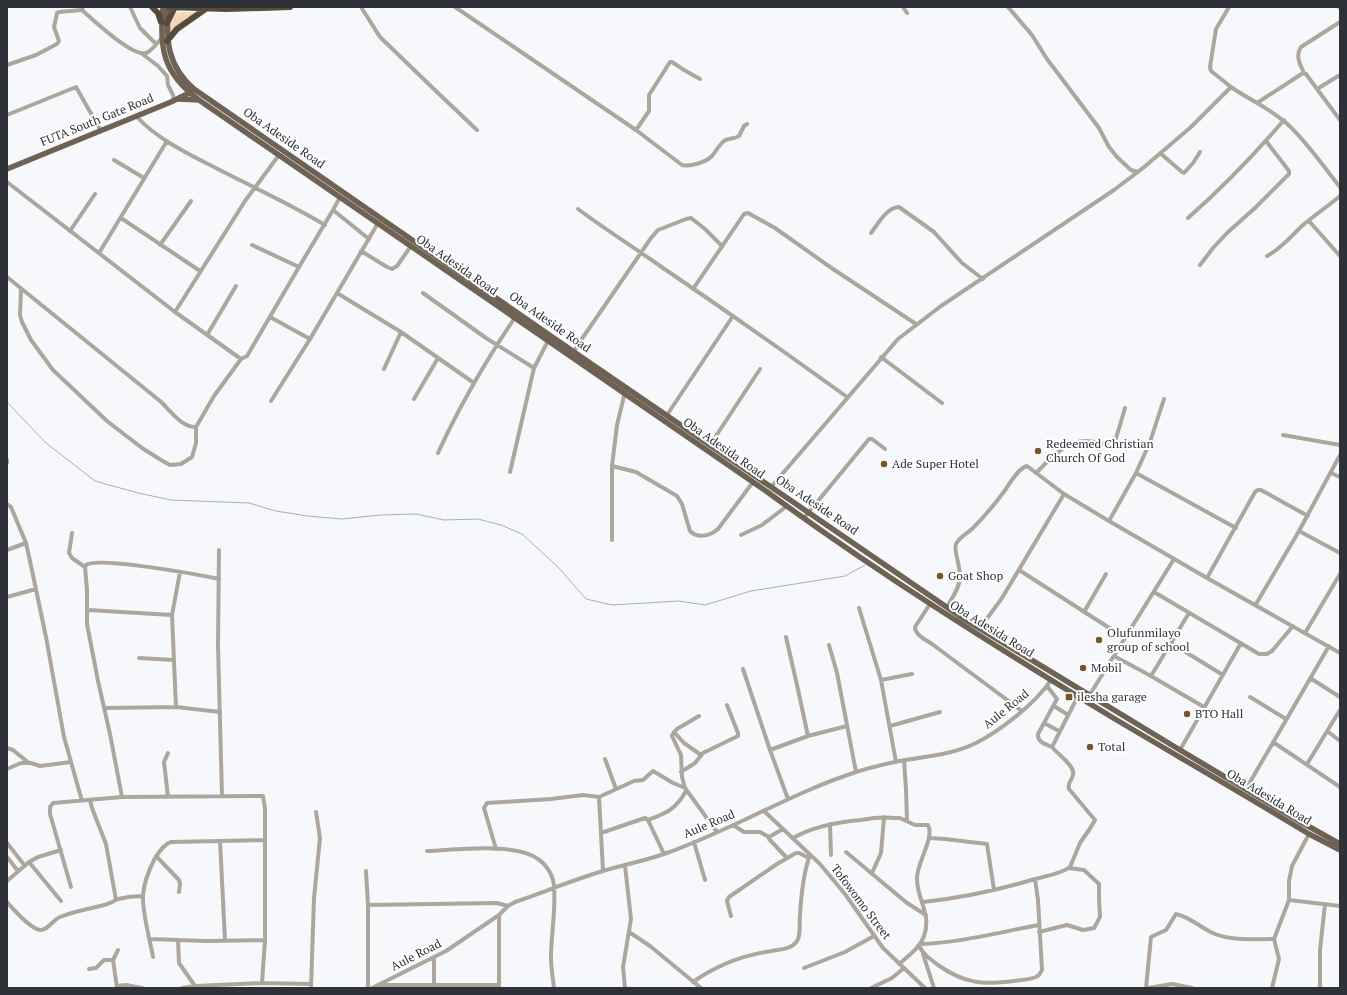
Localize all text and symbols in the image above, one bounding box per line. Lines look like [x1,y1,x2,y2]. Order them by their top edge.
street label: FUTA South Gate Road [38,90,156,149]
street label: Oba Adeside Road [241,104,328,172]
street label: Oba Adesida Road [414,231,501,299]
street label: Oba Adeside Road [507,288,594,356]
street label: Oba Adesida Road [681,414,768,482]
place label: Redeemed Christian Church Of God [1046,436,1154,465]
marker: Redeemed Christian Church Of God [1033,446,1043,456]
place label: Ade Super Hotel [892,456,979,471]
marker: Ade Super Hotel [879,459,889,469]
street label: Oba Adeside Road [773,471,862,538]
place label: Goat Shop [948,568,1003,583]
marker: Goat Shop [935,571,945,581]
street label: Oba Adesida Road [947,597,1037,661]
place label: Olufunmilayo group of school [1107,625,1190,654]
marker: Olufunmilayo group of school [1094,635,1104,645]
place label: Mobil [1091,660,1122,675]
marker: Mobil [1078,663,1088,673]
street label: Aule Road [980,685,1032,732]
place label: ilesha garage [1077,689,1147,704]
marker: ilesha garage [1064,692,1074,702]
place label: BTO Hall [1195,706,1244,721]
marker: BTO Hall [1182,709,1192,719]
place label: Total [1098,739,1126,754]
marker: Total [1085,742,1095,752]
street label: Oba Adesida Road [1224,765,1315,828]
street label: Aule Road [681,806,737,841]
street label: Tofowomo Street [828,861,895,943]
street label: Aule Road [388,935,444,974]

